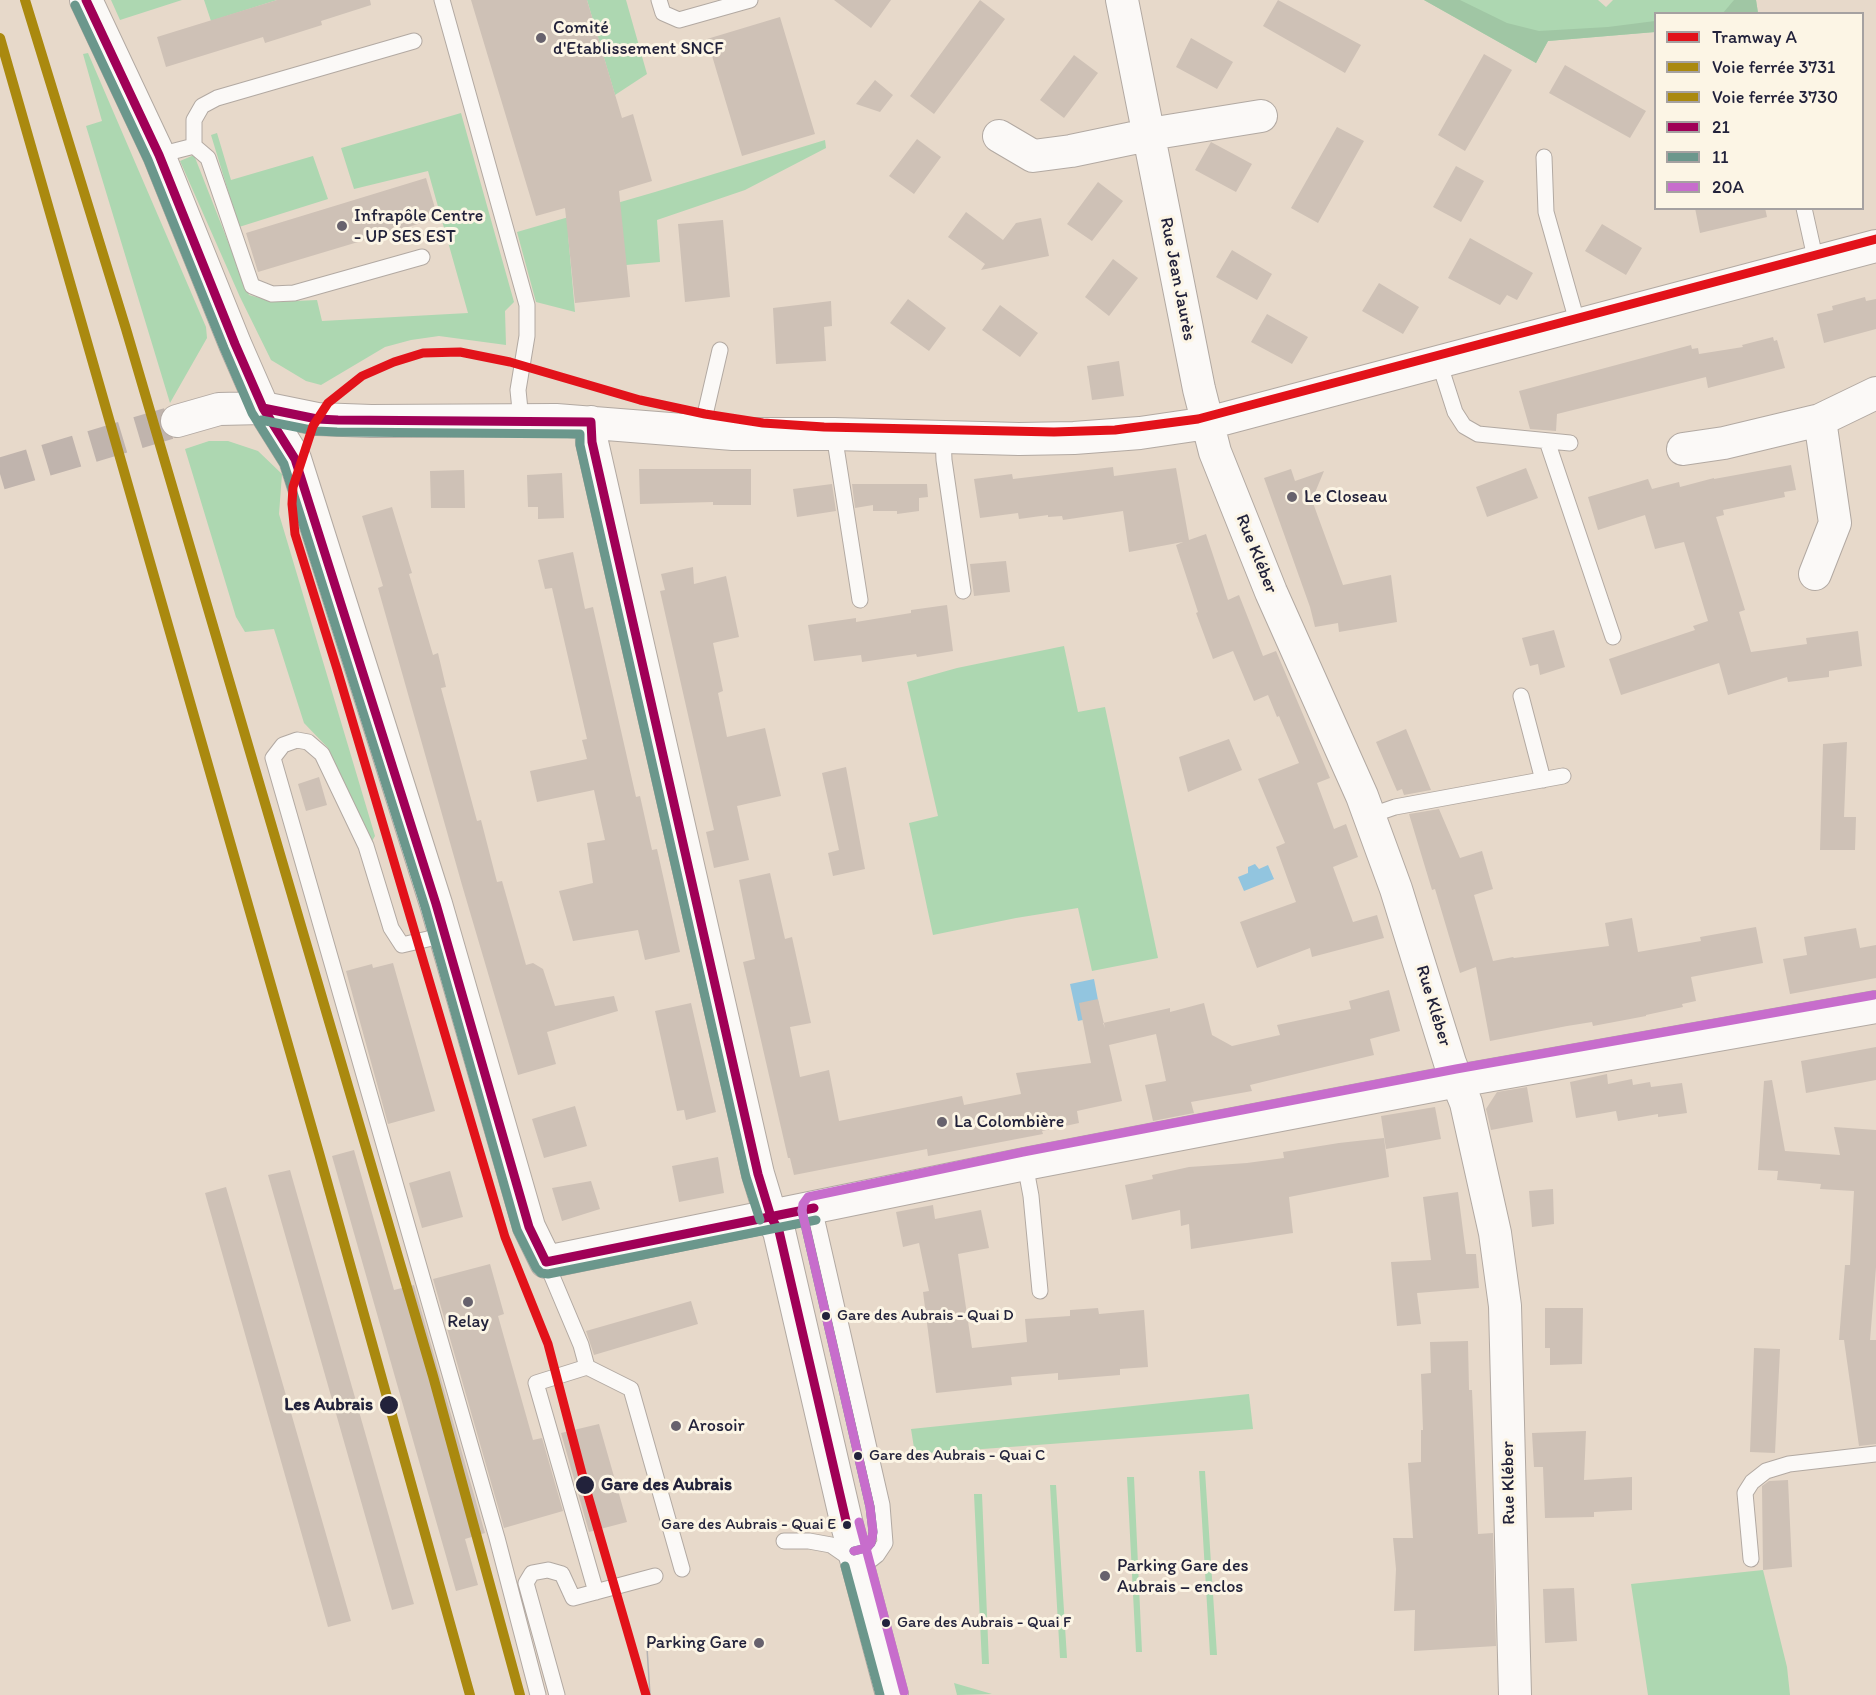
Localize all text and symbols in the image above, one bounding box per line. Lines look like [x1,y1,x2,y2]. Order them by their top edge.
legend [1654,12,1864,210]
place label: Comité d'Etablissement SNCF [553,17,723,60]
text: Tramway A [1712,26,1797,48]
marker: Comité d'Etablissement SNCF [534,31,548,45]
text: Voie ferrée 3731 [1712,56,1835,78]
text: Voie ferrée 3730 [1712,86,1838,108]
text: 21 [1712,116,1730,138]
text: 11 [1712,146,1729,168]
text: 20A [1712,176,1744,198]
place label: Infrapôle Centre - UP SES EST [354,205,483,248]
street label: Rue Jean Jaurès [1154,215,1200,343]
marker: Infrapôle Centre - UP SES EST [335,219,349,233]
place label: Le Closeau [1304,486,1387,508]
marker: Le Closeau [1285,490,1299,504]
street label: Rue Kléber [1230,511,1282,597]
street label: Rue Kléber [1410,963,1456,1049]
place label: La Colombière [954,1111,1064,1133]
marker: La Colombière [935,1115,949,1129]
marker: Relay [461,1295,475,1309]
place label: Gare des Aubrais - Quai D [837,1306,1014,1326]
marker: Gare des Aubrais - Quai D [820,1310,832,1322]
place label: Relay [447,1311,489,1333]
place label: Les Aubrais [284,1394,373,1416]
marker: Les Aubrais [378,1394,400,1416]
place label: Arosoir [688,1415,745,1437]
marker: Arosoir [669,1419,683,1433]
street label: Rue Kléber [1497,1441,1521,1525]
place label: Gare des Aubrais - Quai C [869,1446,1045,1466]
marker: Gare des Aubrais - Quai C [852,1450,864,1462]
marker: Gare des Aubrais [574,1474,596,1496]
place label: Gare des Aubrais [601,1474,732,1496]
place label: Gare des Aubrais - Quai E [661,1515,836,1535]
marker: Gare des Aubrais - Quai E [841,1519,853,1531]
place label: Parking Gare des Aubrais – enclos [1117,1555,1248,1598]
marker: Parking Gare des Aubrais – enclos [1098,1569,1112,1583]
place label: Gare des Aubrais - Quai F [897,1613,1071,1633]
marker: Gare des Aubrais - Quai F [880,1617,892,1629]
place label: Parking Gare [646,1632,747,1654]
marker: Parking Gare [752,1636,766,1650]

